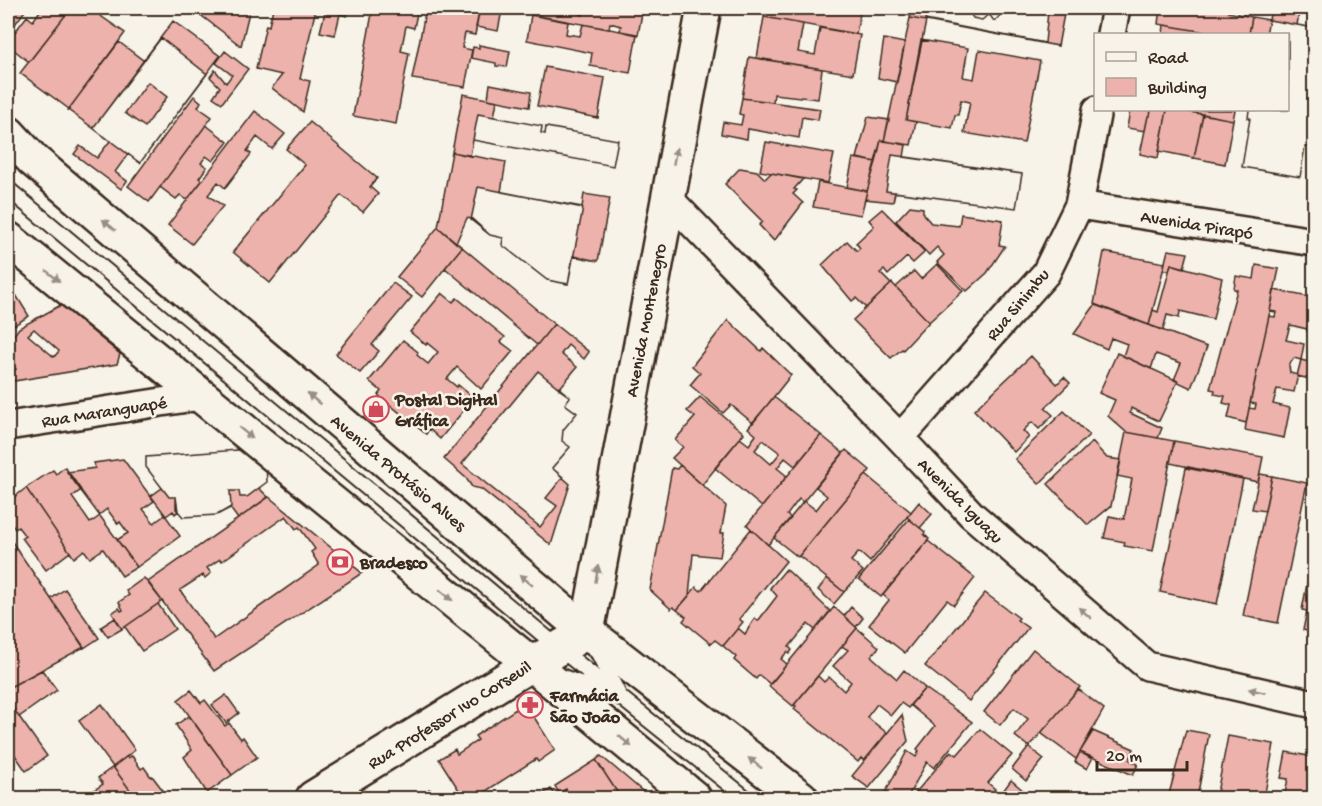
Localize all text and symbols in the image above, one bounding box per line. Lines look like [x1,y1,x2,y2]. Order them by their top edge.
legend [1094,33,1289,111]
text: Road [1148,49,1189,70]
text: Building [1147,79,1207,100]
one-way arrow [671,146,680,165]
street label: Avenida Pirapó [1139,207,1254,246]
one-way arrow [101,218,117,231]
street label: Avenida Montenegro [622,242,673,399]
street label: Rua Sinimbu [983,265,1055,346]
one-way arrow [45,269,60,282]
place label: Postal Digital Gráfica [394,391,498,433]
street label: Rua Maranguapé [40,393,169,434]
one-way arrow [306,393,322,406]
shop icon: Postal Digital Gráfica [361,394,391,424]
street label: Avenida Protásio Alves [325,411,471,538]
one-way arrow [238,426,253,438]
street label: Avenida Iguaçu [912,455,1007,549]
bank icon: Bradesco [325,547,355,577]
place label: Bradesco [359,554,428,575]
one-way arrow [593,565,602,584]
one-way arrow [518,574,534,587]
one-way arrow [438,588,454,601]
one-way arrow [1078,607,1093,620]
street label: Rua Professor Ivo Corseuil [364,657,536,775]
one-way arrow [1248,686,1267,695]
place label: Farmácia São João [549,687,621,729]
pharmacy icon: Farmácia São João [515,690,545,720]
one-way arrow [617,734,632,747]
scale bar [1097,734,1187,772]
text: 20 m [1106,747,1142,768]
one-way arrow [747,756,763,769]

